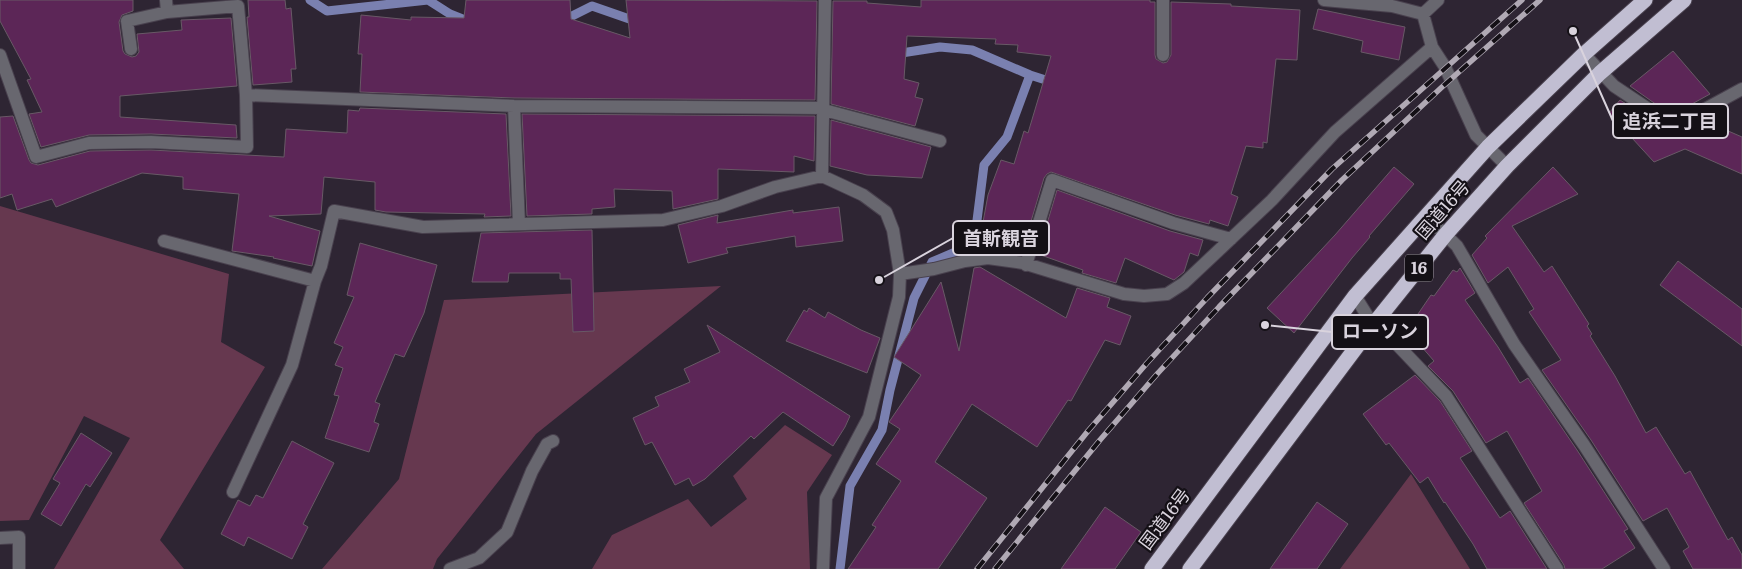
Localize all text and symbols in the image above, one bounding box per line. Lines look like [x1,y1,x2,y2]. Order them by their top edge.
callout: 追浜二丁目 [1613,104,1728,138]
text: 追浜二丁目 [1622,106,1718,134]
street label: 国道16号 [1408,173,1475,245]
callout: 首斬観音 [953,221,1049,255]
text: 首斬観音 [963,223,1039,251]
road number: 16 [1405,254,1433,282]
callout: ローソン [1332,315,1428,349]
text: ローソン [1342,316,1418,344]
street label: 国道16号 [1132,482,1196,555]

